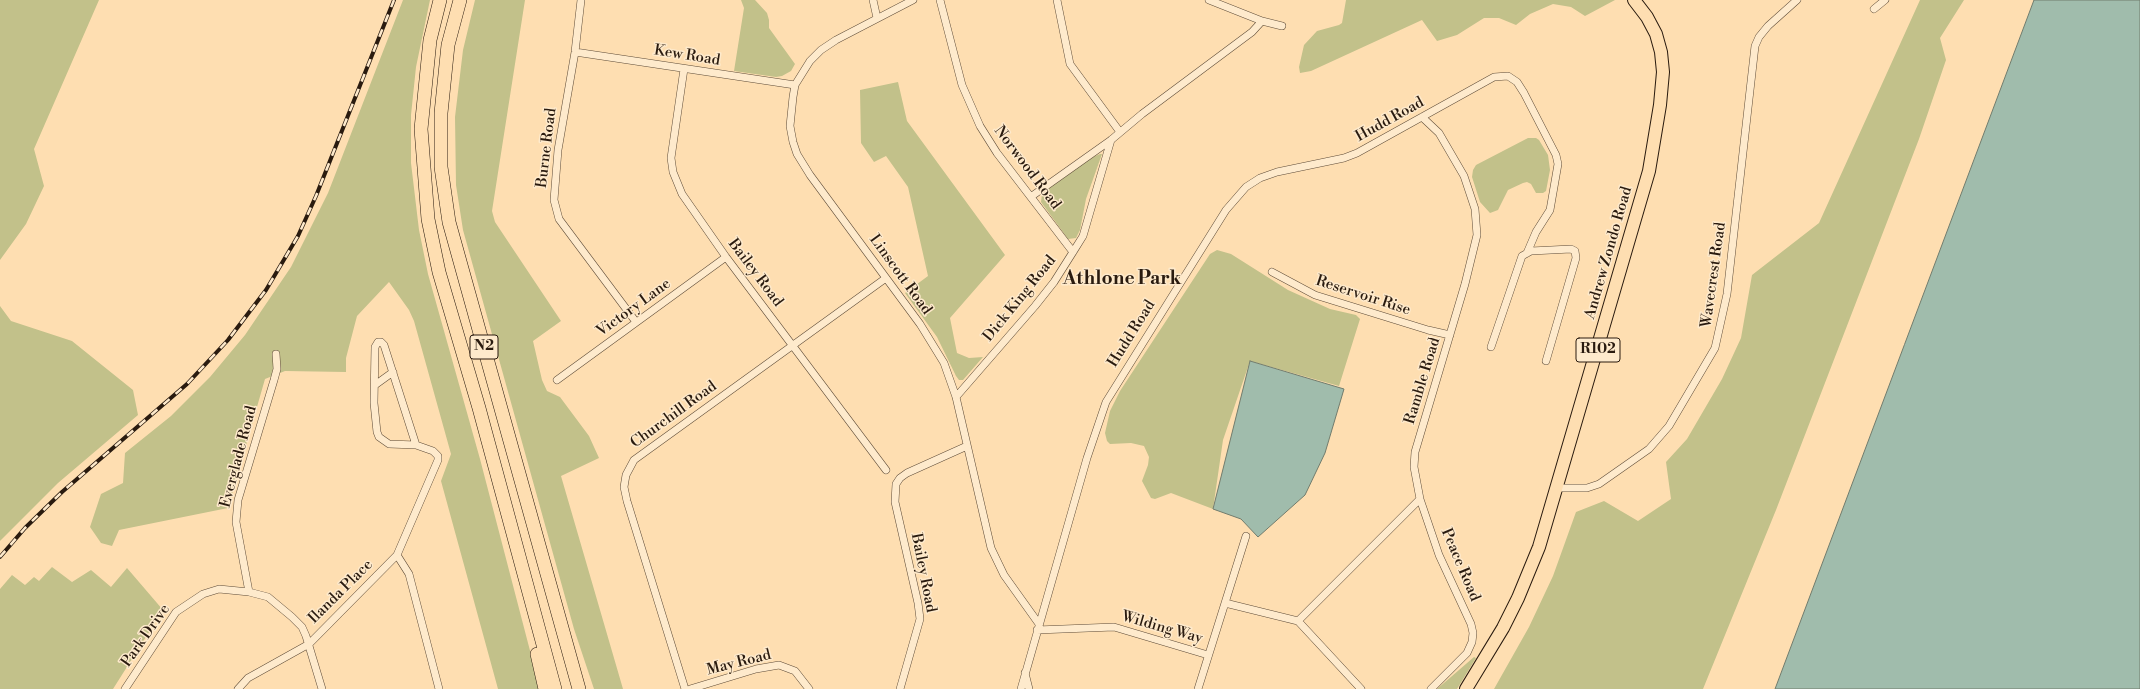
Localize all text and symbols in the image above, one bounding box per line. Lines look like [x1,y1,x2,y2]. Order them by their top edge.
street label: Kew Road [653,42,721,70]
street label: Hudd Road [1353,94,1427,146]
street label: Burne Road [533,107,561,189]
street label: Norwood Road [990,123,1064,213]
street label: Andrew Zondo Road [1581,185,1637,321]
street label: Wavecrest Road [1698,221,1730,329]
street label: Linscott Road [865,231,935,319]
street label: Bailey Road [724,236,786,310]
street label: Dick King Road [980,252,1060,346]
district label: Athlone Park [1063,268,1181,290]
street label: Reservoir Rise [1313,272,1413,320]
street label: Victory Lane [593,275,675,341]
street label: Hudd Road [1104,297,1160,371]
road number: N2 [470,335,498,359]
street label: Ramble Road [1401,335,1445,427]
road number: R102 [1576,338,1620,362]
street label: Churchill Road [627,378,721,452]
street label: Everglade Road [217,404,261,510]
street label: Peace Road [1437,526,1483,604]
street label: Bailey Road [907,532,939,614]
street label: Ilanda Place [305,556,377,628]
street label: Park Drive [118,601,174,671]
street label: Wilding Way [1120,608,1204,648]
street label: May Road [705,646,773,680]

